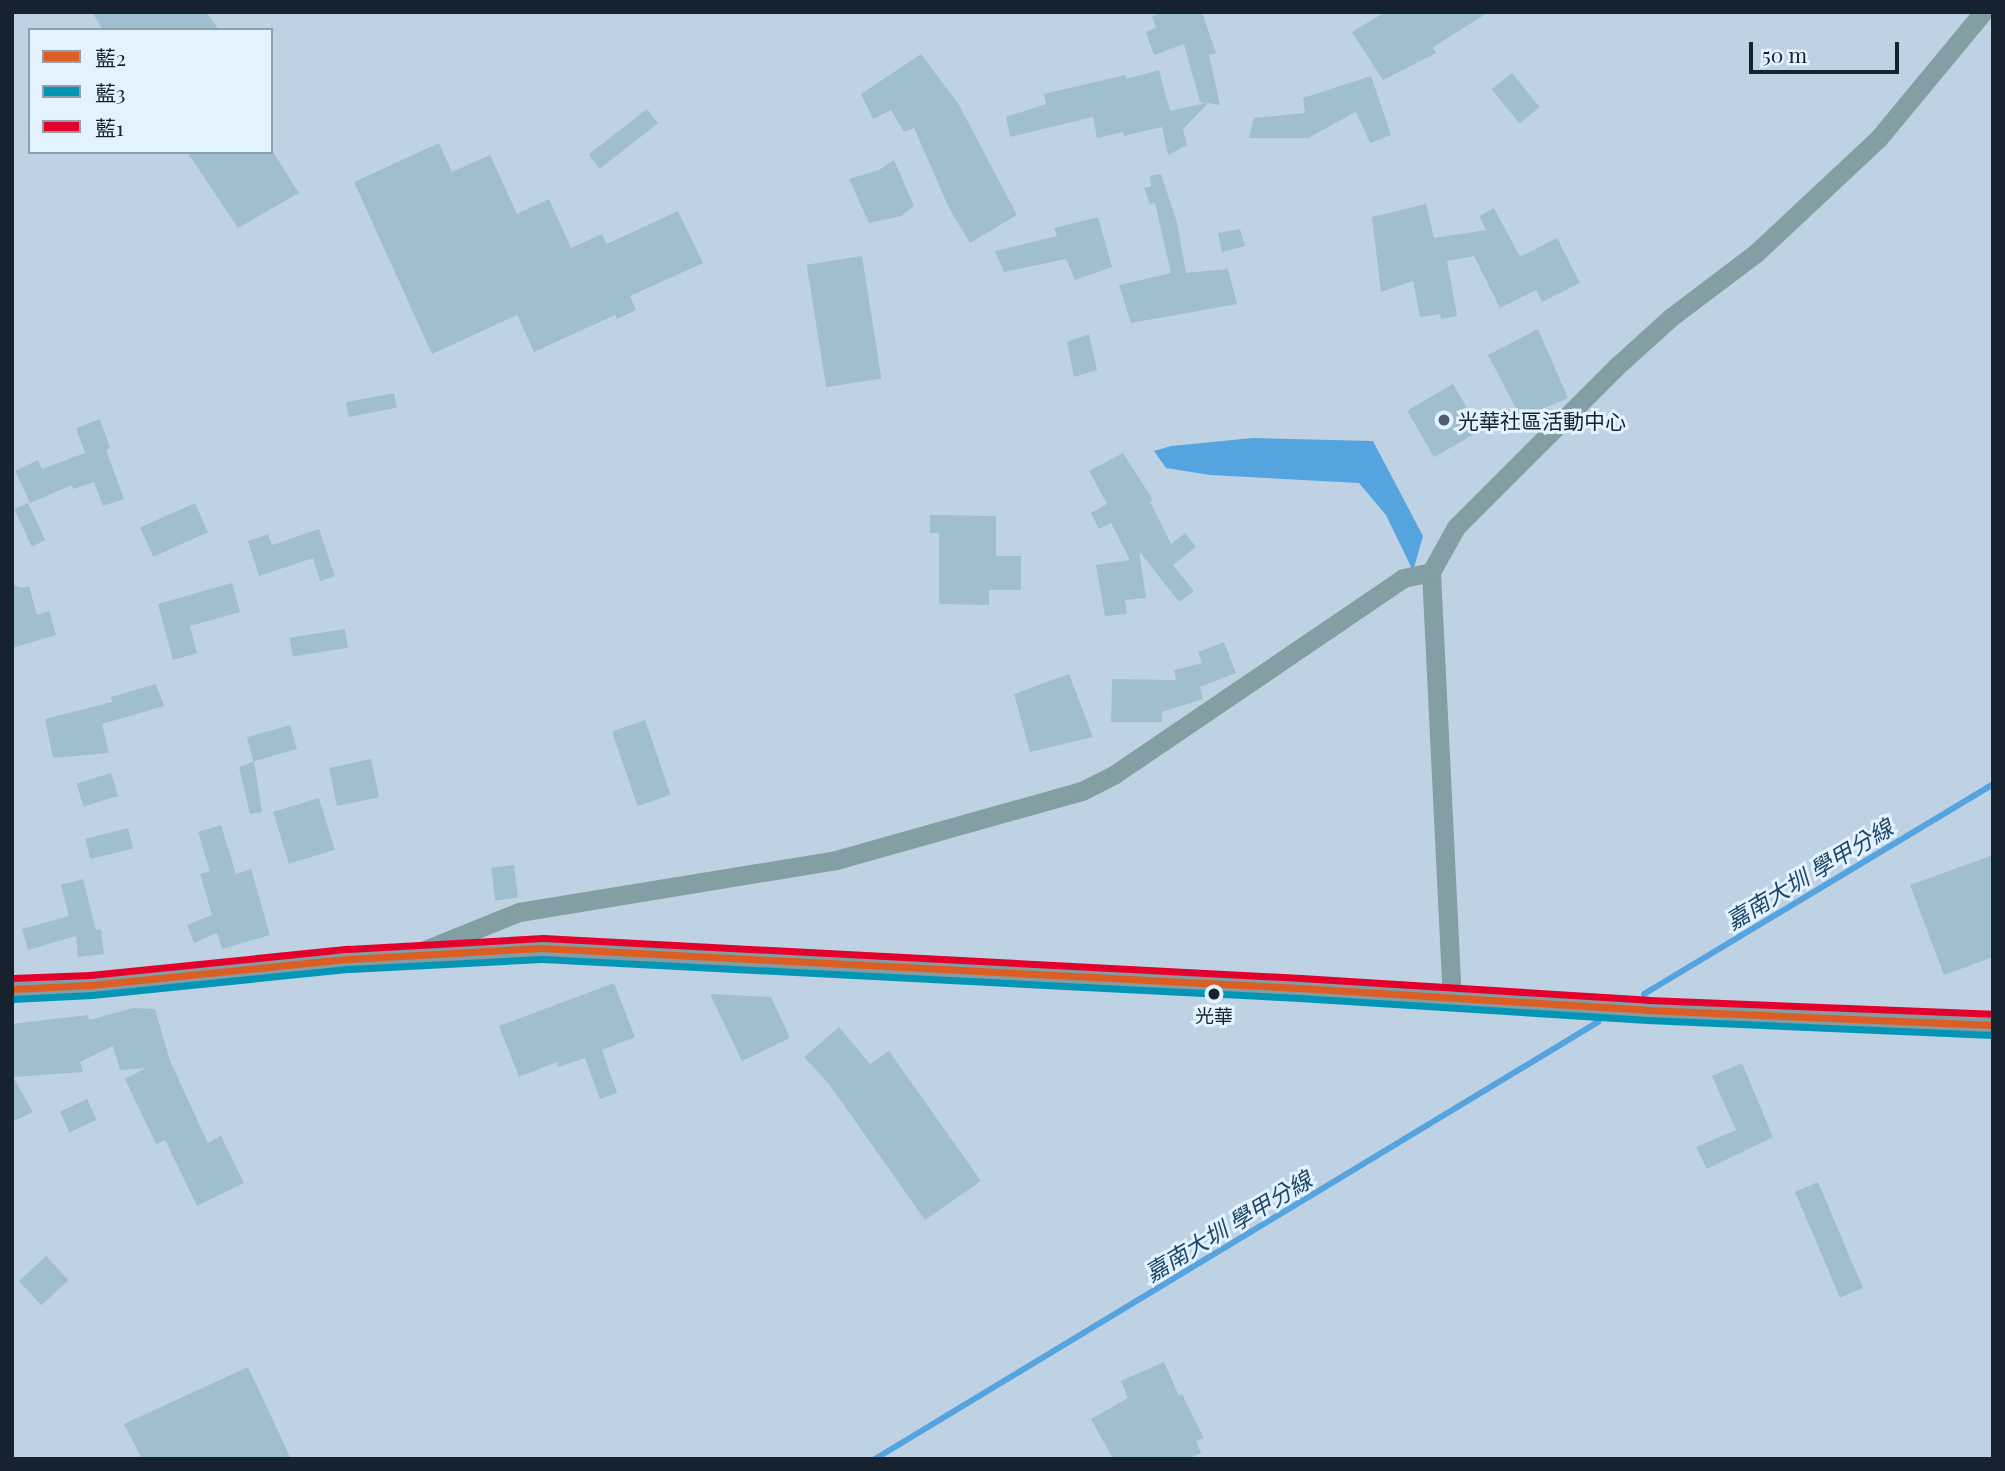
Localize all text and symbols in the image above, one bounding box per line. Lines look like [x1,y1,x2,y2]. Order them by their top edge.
legend [28,28,273,154]
scale bar [1753,28,1904,72]
text: 50 m [1762,40,1807,68]
text: 藍2 [95,43,126,71]
text: 藍3 [95,78,125,106]
text: 藍1 [95,113,124,141]
place label: 光華社區活動中心 [1458,407,1626,433]
marker: 光華社區活動中心 [1436,412,1452,428]
water label: 嘉南大圳 學甲分線 [1721,813,1897,935]
marker: 光華 [1207,987,1221,1001]
place label: 光華 [1195,1005,1233,1027]
water label: 嘉南大圳 學甲分線 [1140,1165,1316,1287]

